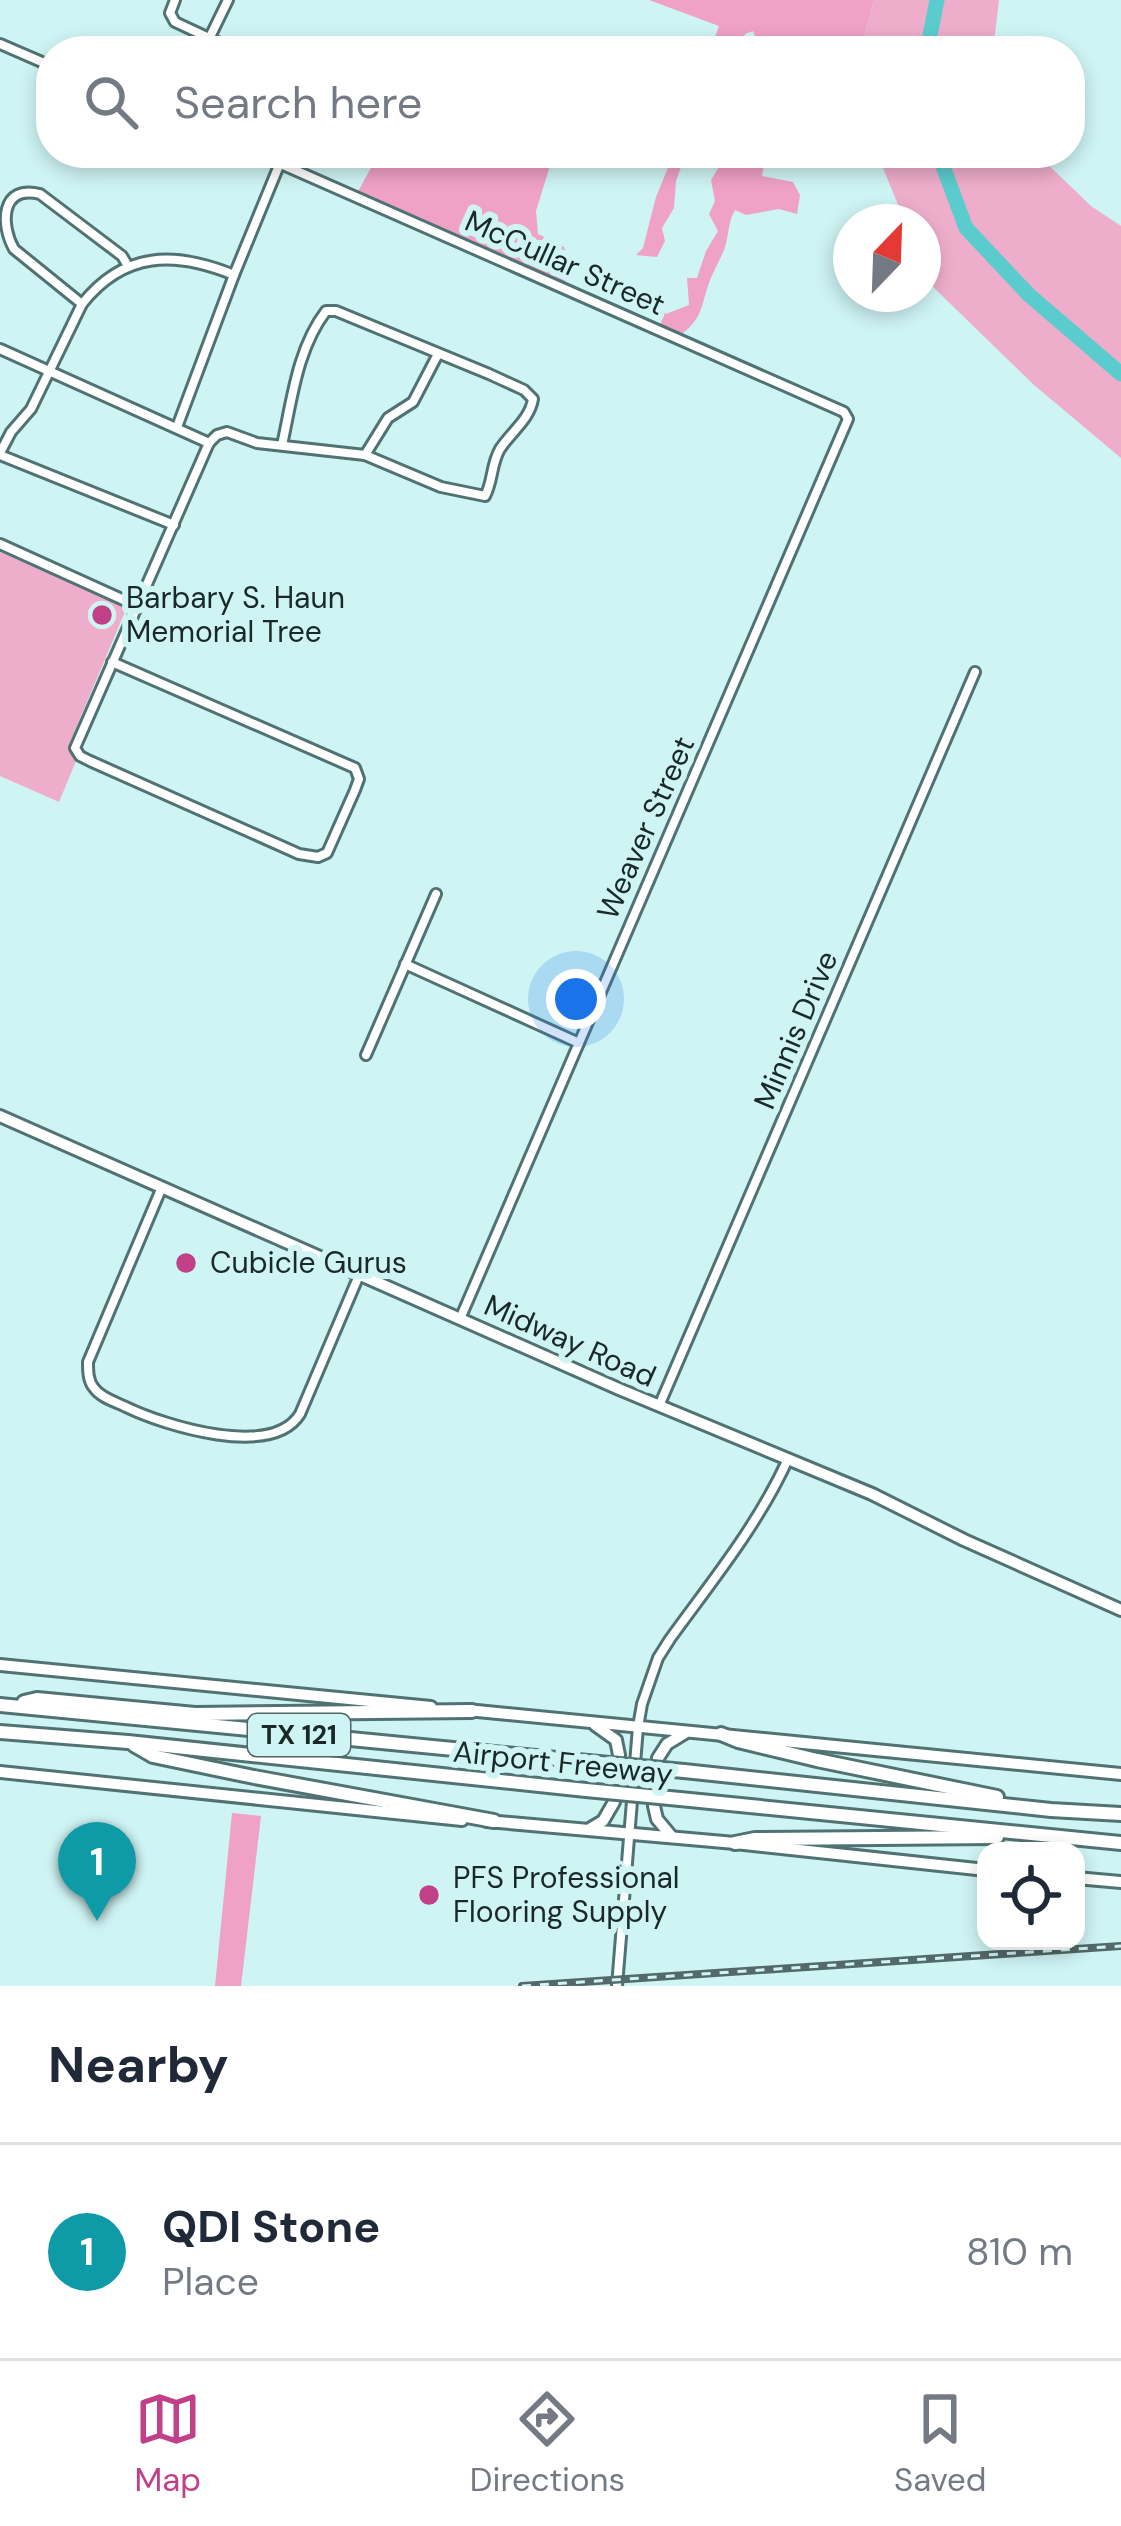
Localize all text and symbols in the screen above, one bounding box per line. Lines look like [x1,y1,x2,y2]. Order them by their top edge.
search box [36,36,1085,168]
icon: search [78,69,144,135]
text: Search here [174,73,422,132]
street label: McCullar Street [459,201,671,324]
north arrow [833,204,941,312]
place label: Barbary S. Haun Memorial Tree [126,578,345,651]
marker: Barbary S. Haun Memorial Tree [89,602,115,628]
street label: Weaver Street [588,730,703,925]
street label: Minnis Drive [745,945,846,1115]
your location [546,969,606,1029]
place label: Cubicle Gurus [210,1243,407,1282]
marker: Cubicle Gurus [173,1250,199,1276]
street label: Midway Road [478,1285,662,1396]
road number: TX 121 [248,1714,350,1756]
street label: Airport Freeway [451,1732,675,1793]
pin: 1 [58,1822,136,1921]
map controls [977,1842,1085,1950]
button: locate [977,1842,1085,1950]
place label: PFS Professional Flooring Supply [453,1858,680,1931]
marker: PFS Professional Flooring Supply [416,1882,442,1908]
text: Nearby [48,2031,229,2098]
text: QDI Stone [162,2197,380,2256]
text: 1 [80,2226,94,2277]
text: 810 m [966,2226,1073,2277]
text: Place [162,2256,259,2307]
tab: Map [134,2386,201,2501]
tab: Directions [470,2386,625,2501]
tab: Saved [894,2386,987,2501]

